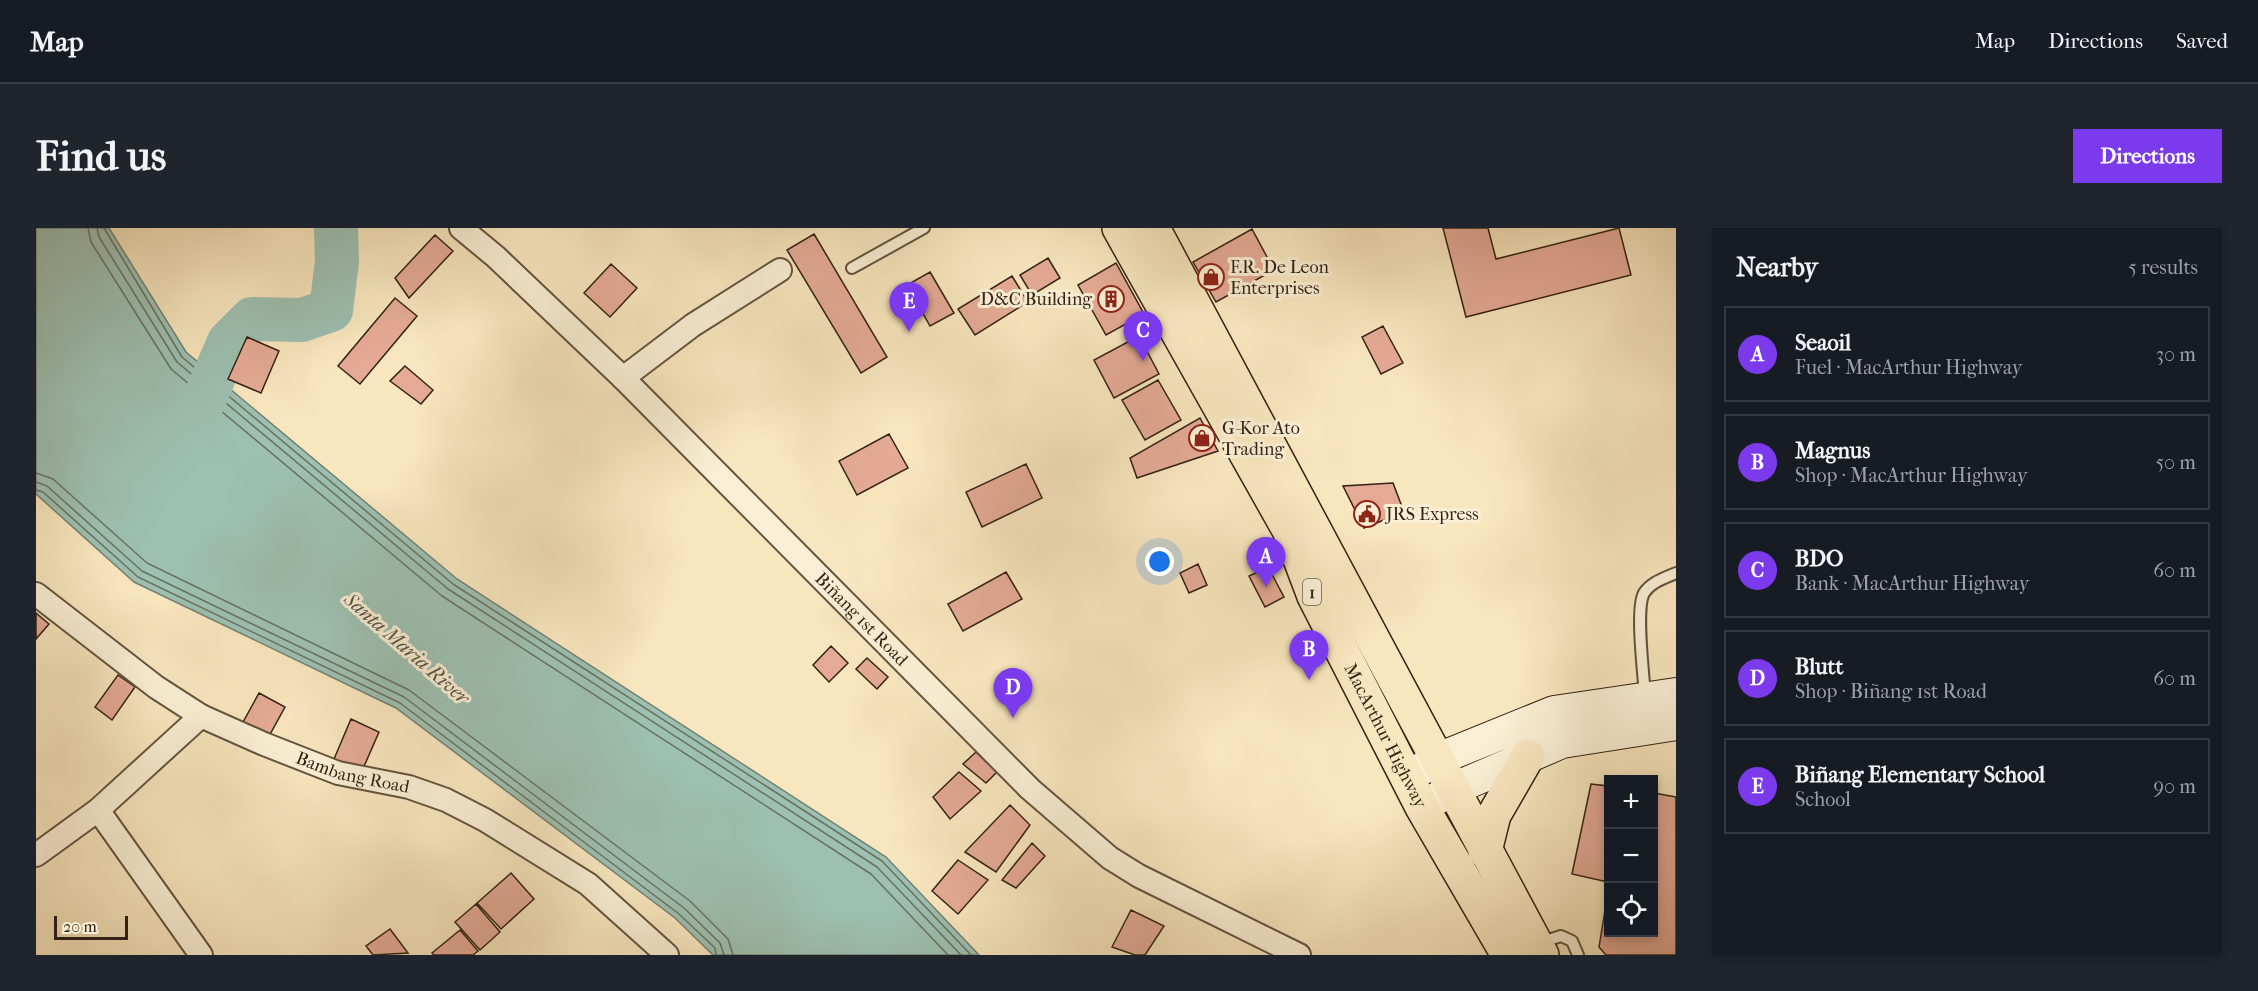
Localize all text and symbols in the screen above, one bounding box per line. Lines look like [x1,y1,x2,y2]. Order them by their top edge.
text: Map [30,25,84,58]
text: Map [1975,29,2015,53]
text: Directions [2048,29,2143,53]
text: Saved [2176,29,2228,53]
button: Directions [2073,129,2222,183]
text: Find us [36,132,166,181]
text: Nearby [1736,252,1818,283]
text: 5 results [2128,256,2198,279]
place label: F.R. De Leon Enterprises [1230,257,1330,299]
shop icon: F.R. De Leon Enterprises [1196,262,1226,292]
pin: E [890,282,928,332]
building icon: D&C Building [1096,284,1126,314]
place label: D&C Building [980,289,1092,310]
pin: C [1124,312,1162,361]
text: Seaoil [1795,330,1851,356]
text: A [1751,343,1764,366]
text: 30 m [2156,343,2196,366]
text: Fuel · MacArthur Highway [1795,356,2022,379]
place label: G-Kor Ato Trading [1222,418,1300,460]
shop icon: G-Kor Ato Trading [1187,423,1217,453]
text: Magnus [1795,438,1870,464]
text: B [1751,451,1764,474]
text: 50 m [2155,451,2196,474]
text: Shop · MacArthur Highway [1795,464,2028,487]
public building icon: JRS Express [1352,499,1382,529]
place label: JRS Express [1384,504,1479,525]
pin: A [1246,538,1286,587]
text: BDO [1795,546,1843,572]
your location [1145,547,1174,576]
text: C [1751,559,1764,582]
text: 60 m [2153,559,2196,582]
street label: Biñang 1st Road [810,568,912,671]
text: Bank · MacArthur Highway [1795,572,2029,595]
road number: 1 [1303,579,1321,605]
water label: Santa Maria River [339,587,475,710]
pin: B [1290,630,1328,680]
text: Blutt [1795,654,1843,680]
street label: MacArthur Highway [1339,660,1431,813]
text: D [1750,667,1765,690]
text: 60 m [2153,667,2196,690]
pin: D [994,668,1032,718]
text: Shop · Biñang 1st Road [1795,680,1987,703]
street label: Bambang Road [293,748,411,798]
text: Biñang Elementary School [1795,762,2045,788]
map controls [1604,775,1658,937]
button: + [1604,775,1658,829]
text: E [1751,775,1764,798]
text: 90 m [2154,775,2196,798]
text: School [1795,788,1851,811]
button: − [1604,829,1658,883]
button: locate [1604,883,1658,937]
scale bar [54,913,128,940]
text: 20 m [63,917,97,936]

